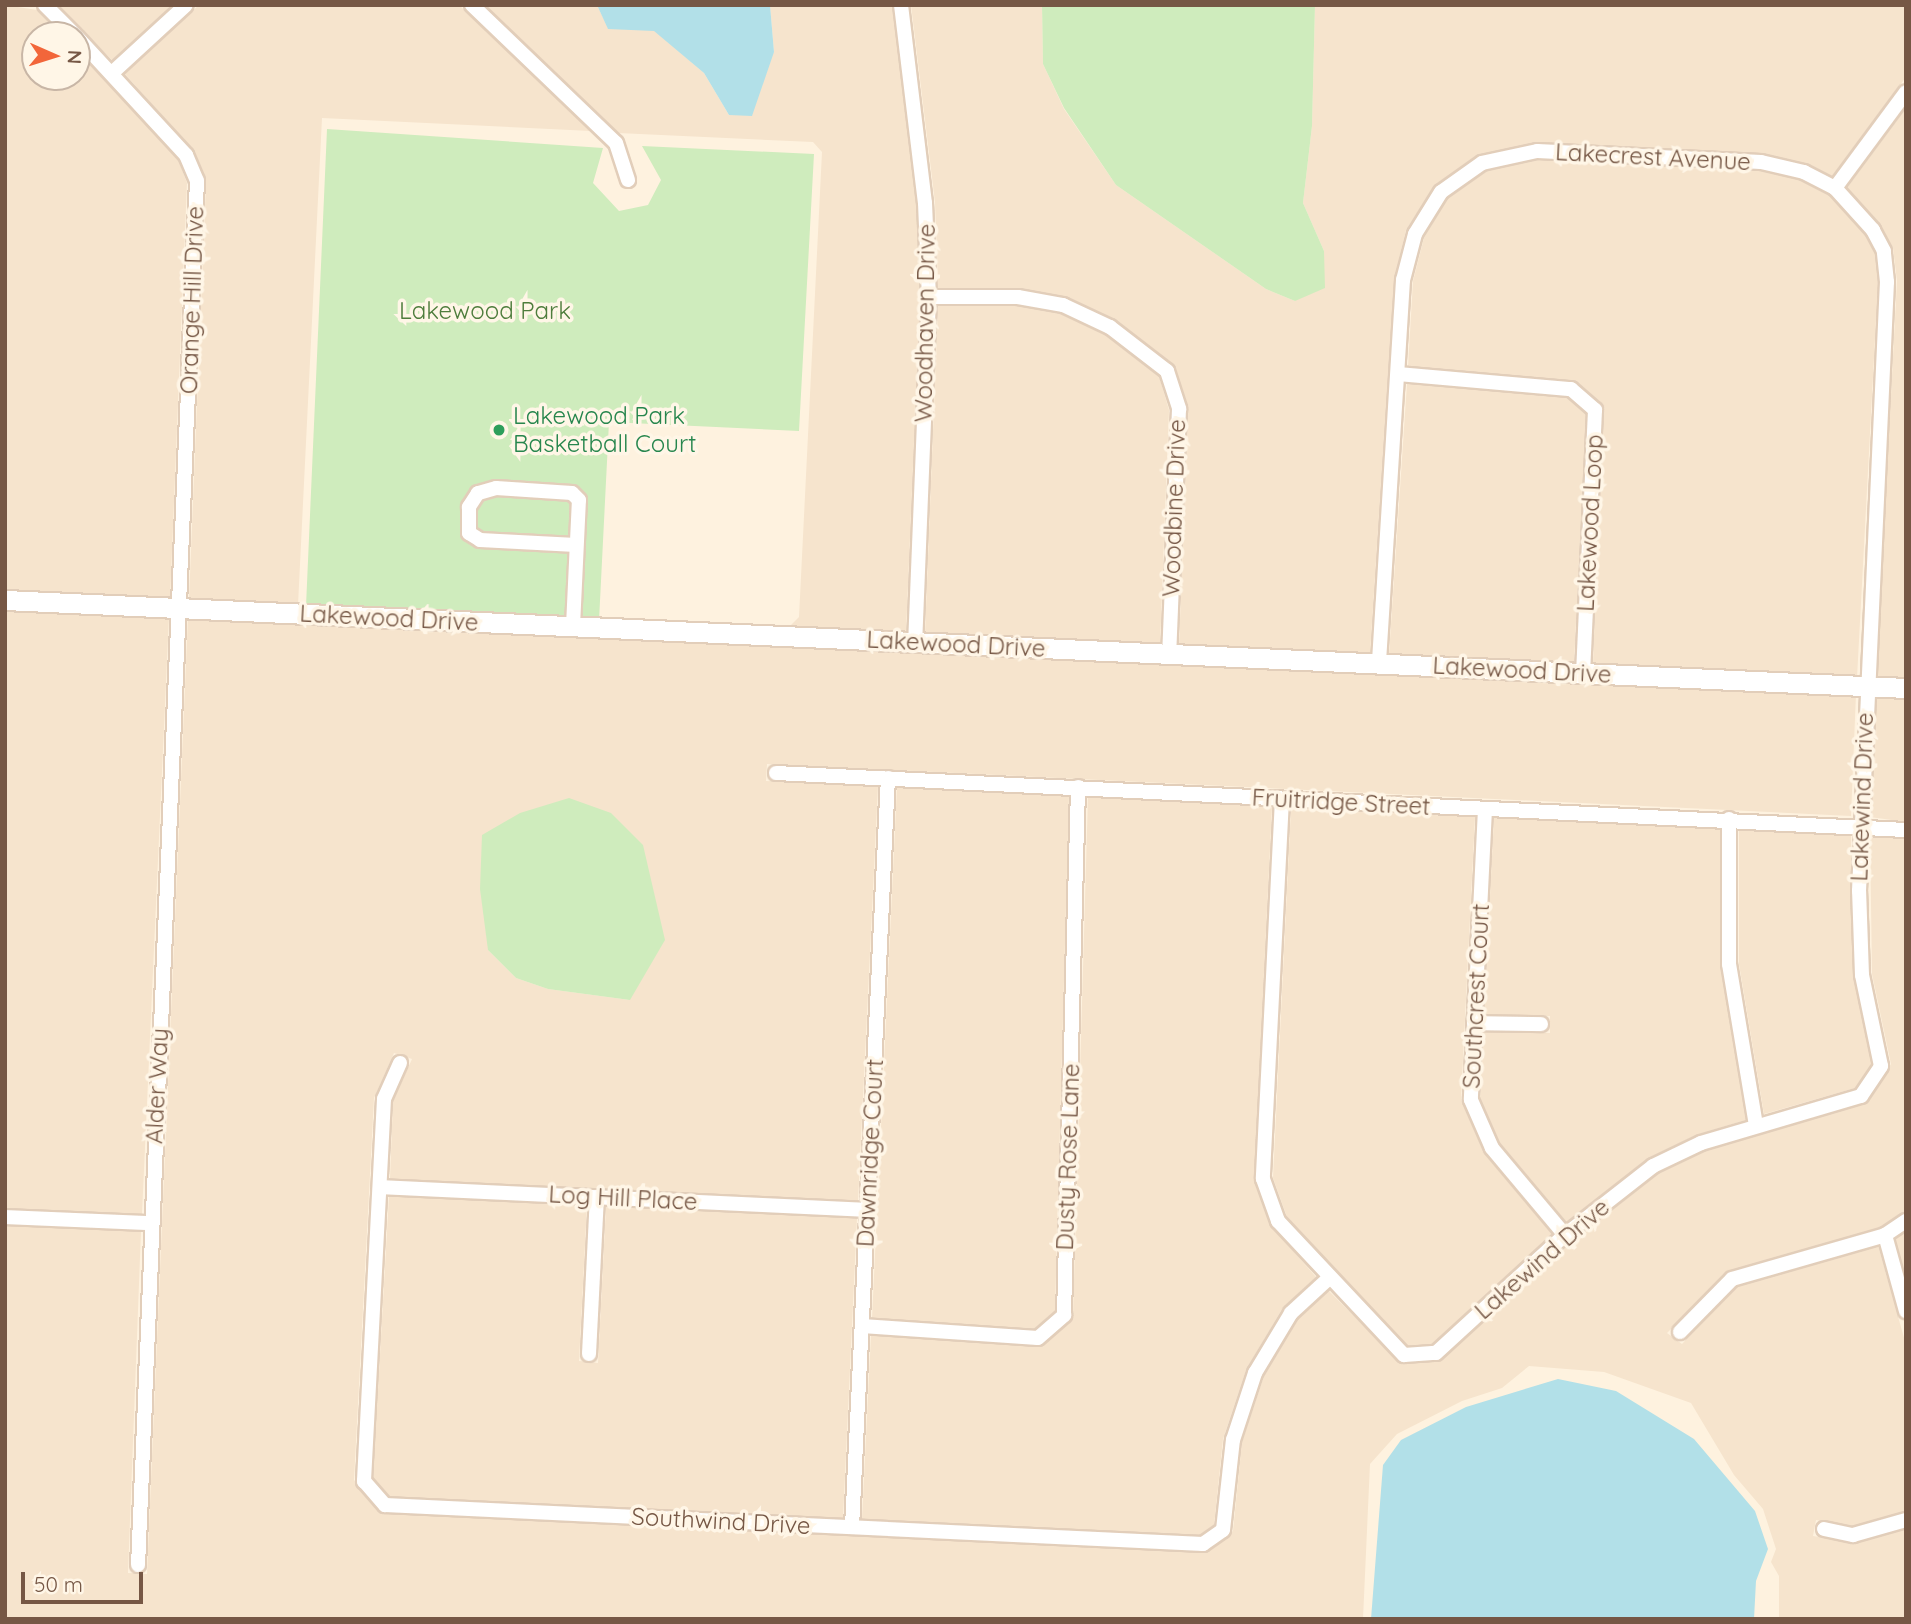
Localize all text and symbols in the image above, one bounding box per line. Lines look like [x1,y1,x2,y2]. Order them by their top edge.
north arrow [21,21,91,91]
text: N [63,49,87,65]
street label: Lakecrest Avenue [1554,137,1752,177]
street label: Orange Hill Drive [174,205,210,395]
street label: Woodhaven Drive [909,223,941,423]
park label: Lakewood Park [399,297,571,325]
place label: Lakewood Park Basketball Court [513,402,696,458]
street label: Woodbine Drive [1157,419,1191,597]
marker: Lakewood Park Basketball Court [491,422,507,438]
street label: Lakewood Loop [1571,434,1609,612]
street label: Lakewood Drive [299,599,479,637]
street label: Lakewood Drive [866,625,1046,663]
street label: Lakewood Drive [1432,651,1612,689]
street label: Lakewind Drive [1845,712,1879,882]
street label: Fruitridge Street [1251,783,1431,821]
street label: Southcrest Court [1457,903,1495,1089]
street label: Alder Way [140,1027,174,1145]
street label: Dawnridge Court [851,1058,889,1248]
street label: Dusty Rose Lane [1050,1063,1086,1251]
street label: Log Hill Place [548,1180,698,1216]
street label: Lakewind Drive [1469,1193,1615,1325]
street label: Southwind Drive [631,1502,811,1540]
scale bar [24,1558,147,1602]
text: 50 m [34,1571,83,1597]

